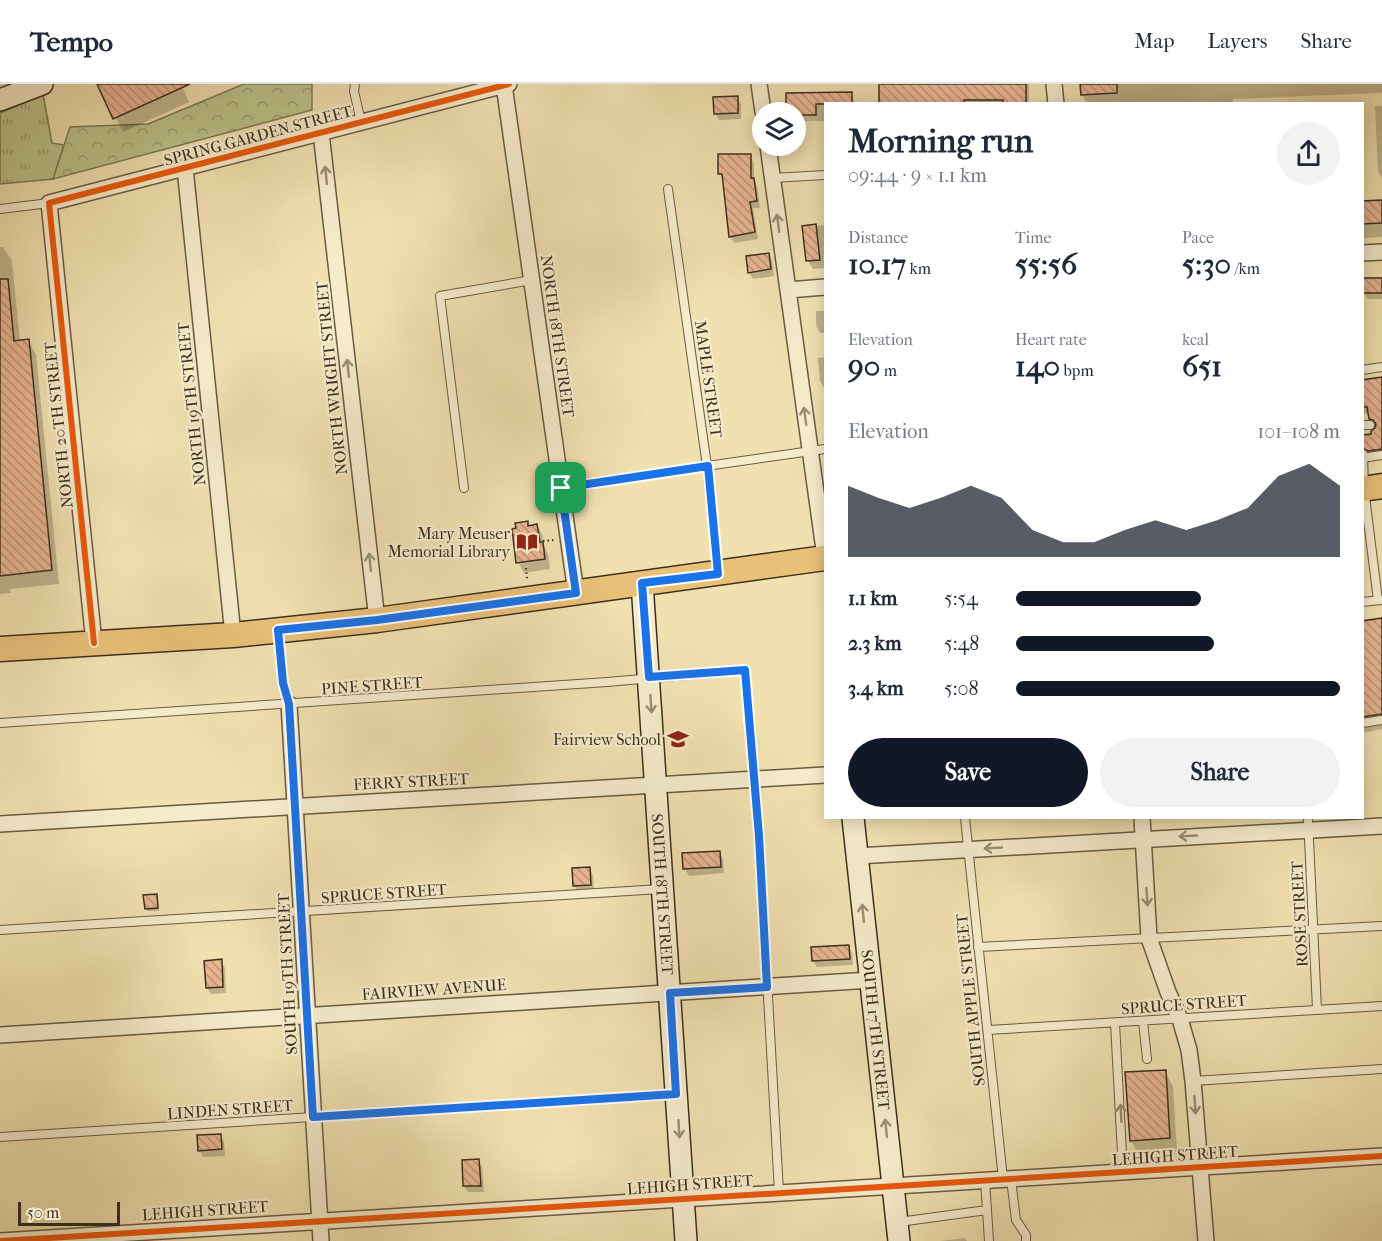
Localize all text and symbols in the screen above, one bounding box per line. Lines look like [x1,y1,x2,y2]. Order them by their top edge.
text: Tempo [30,25,113,58]
text: Map [1134,29,1175,53]
text: Layers [1208,29,1267,53]
text: Share [1300,29,1352,53]
street label: SPRING GARDEN STREET [162,101,355,170]
map controls [752,102,806,156]
button: layers [752,102,806,156]
text: Morning run [848,122,1033,161]
button: share [1277,122,1340,185]
text: 09:44 · 9 × 1.1 km [848,164,987,187]
one-way arrow [320,165,331,185]
one-way arrow [773,213,784,233]
text: Distance [848,228,908,247]
text: Time [1015,228,1051,247]
text: Pace [1182,228,1214,247]
text: 10.17 [848,247,906,282]
text: 55:56 [1015,247,1077,282]
text: 5:30 [1182,247,1231,282]
street label: NORTH 18TH STREET [537,254,578,419]
text: km [906,259,931,278]
text: /km [1231,259,1260,278]
street label: NORTH WRIGHT STREET [312,280,351,476]
street label: MAPLE STREET [691,319,726,439]
street label: NORTH 19TH STREET [173,321,210,487]
text: Elevation [848,330,913,349]
text: Heart rate [1015,330,1087,349]
text: kcal [1182,330,1209,349]
street label: NORTH 20TH STREET [40,341,77,509]
text: 90 [848,349,880,384]
text: 140 [1015,349,1060,384]
text: 651 [1182,349,1222,384]
one-way arrow [342,359,353,379]
text: m [880,361,897,380]
text: bpm [1060,361,1094,380]
one-way arrow [800,406,811,426]
text: Elevation [848,420,929,443]
text: 101–108 m [1257,420,1340,443]
pin [535,462,586,513]
icon: arrive [544,471,577,504]
place label: Mary Meuser Memorial Library [388,524,510,561]
library icon: Mary Meuser Memorial Library [515,530,539,554]
one-way arrow [364,553,375,572]
text: 1.1 km [848,587,897,610]
text: 5:54 [944,587,978,610]
text: 2.3 km [848,632,902,655]
text: 5:48 [944,632,979,655]
street label: PINE STREET [320,672,424,699]
text: 3.4 km [848,677,904,700]
text: 5:08 [944,677,979,700]
one-way arrow [645,694,656,714]
school or university icon: Fairview School [666,727,690,751]
place label: Fairview School [553,730,662,749]
button: Save [848,738,1088,807]
button: Share [1100,738,1340,807]
street label: FERRY STREET [353,769,470,794]
street label: SOUTH 18TH STREET [647,813,677,976]
one-way arrow [1178,831,1198,842]
one-way arrow [983,842,1003,853]
street label: ROSE STREET [1287,860,1312,968]
street label: SPRUCE STREET [320,880,448,907]
one-way arrow [1141,886,1152,906]
street label: SOUTH 19TH STREET [274,892,301,1055]
one-way arrow [857,904,868,924]
street label: SOUTH APPLE STREET [952,913,989,1087]
street label: SOUTH 17TH STREET [857,949,894,1111]
street label: FAIRVIEW AVENUE [361,975,507,1004]
street label: SPRUCE STREET [1120,991,1248,1018]
one-way arrow [1190,1095,1201,1115]
street label: LINDEN STREET [166,1096,294,1123]
one-way arrow [1115,1104,1126,1124]
one-way arrow [881,1118,892,1138]
one-way arrow [674,1119,685,1139]
street label: LEHIGH STREET [1111,1142,1239,1169]
street label: LEHIGH STREET [626,1171,754,1198]
street label: LEHIGH STREET [141,1197,269,1224]
scale bar [18,1199,120,1226]
text: 50 m [27,1203,59,1222]

